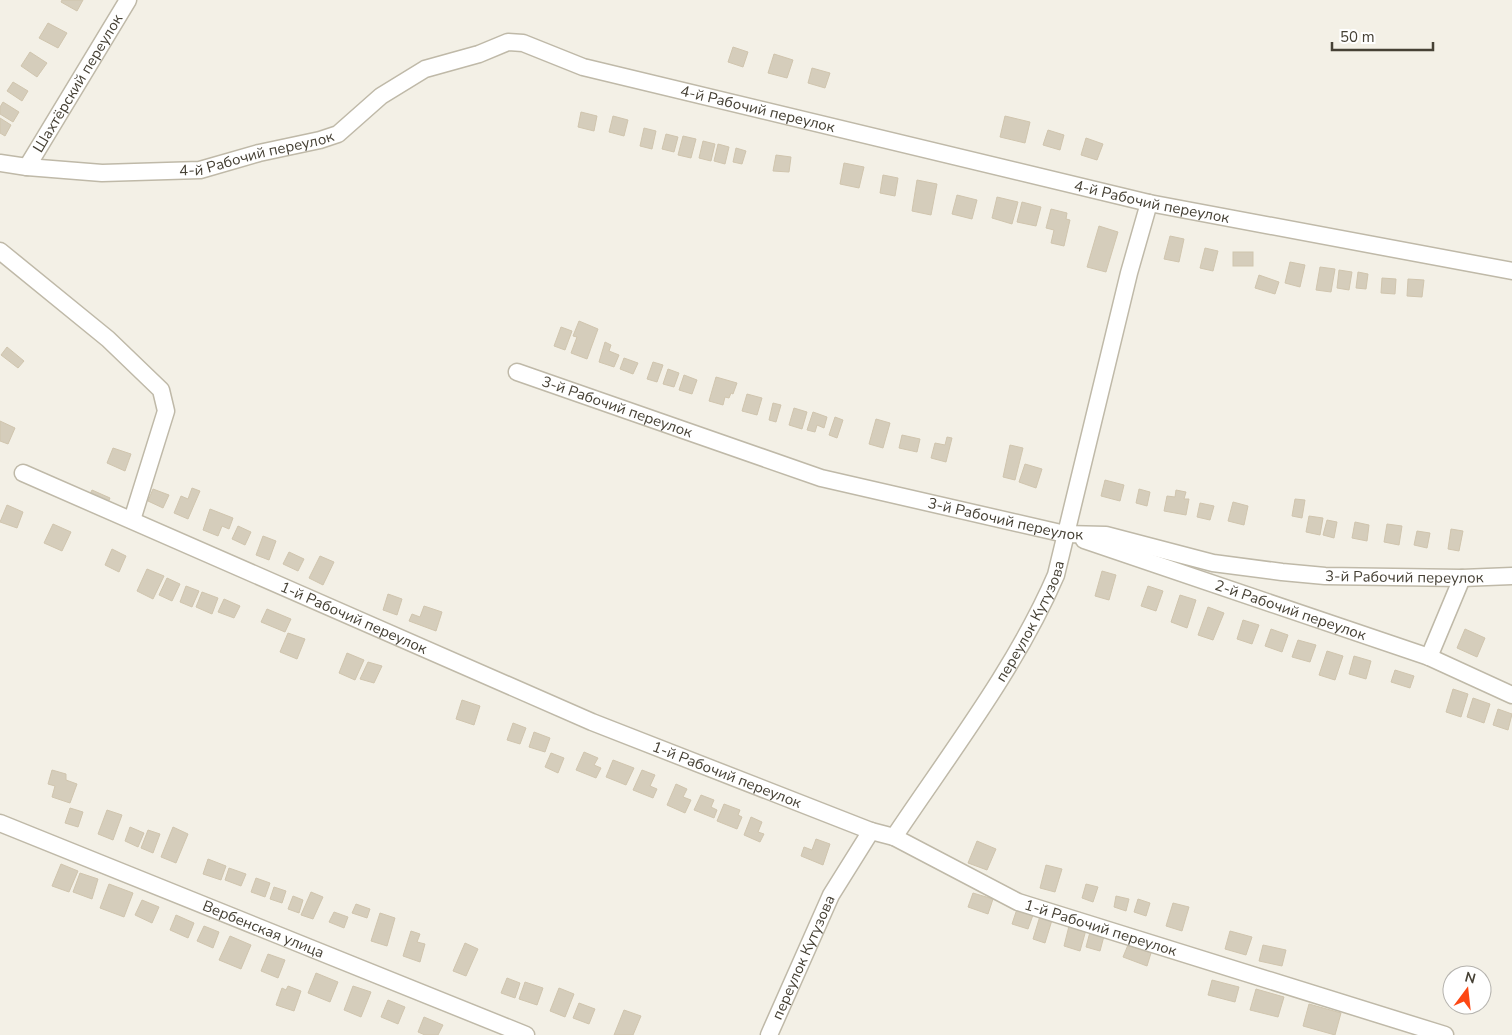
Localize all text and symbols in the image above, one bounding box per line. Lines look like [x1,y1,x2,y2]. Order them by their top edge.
street label: Шахтёрский переулок [28,10,127,156]
scale bar [1332,20,1433,52]
text: 50 m [1340,27,1375,47]
street label: 4-й Рабочий переулок [678,81,837,137]
street label: 4-й Рабочий переулок [179,126,336,181]
street label: 4-й Рабочий переулок [1072,175,1231,228]
street label: 3-й Рабочий переулок [539,371,695,442]
street label: 3-й Рабочий переулок [926,493,1083,544]
street label: переулок Кутузова [991,559,1069,686]
street label: 3-й Рабочий переулок [1325,566,1484,588]
street label: 2-й Рабочий переулок [1212,575,1369,645]
street label: 1-й Рабочий переулок [277,577,430,659]
street label: 1-й Рабочий переулок [650,737,804,813]
street label: переулок Кутузова [767,892,840,1023]
street label: 1-й Рабочий переулок [1022,895,1179,961]
street label: Вербенская улица [200,896,327,963]
north arrow [1442,965,1492,1015]
text: N [1463,967,1478,988]

